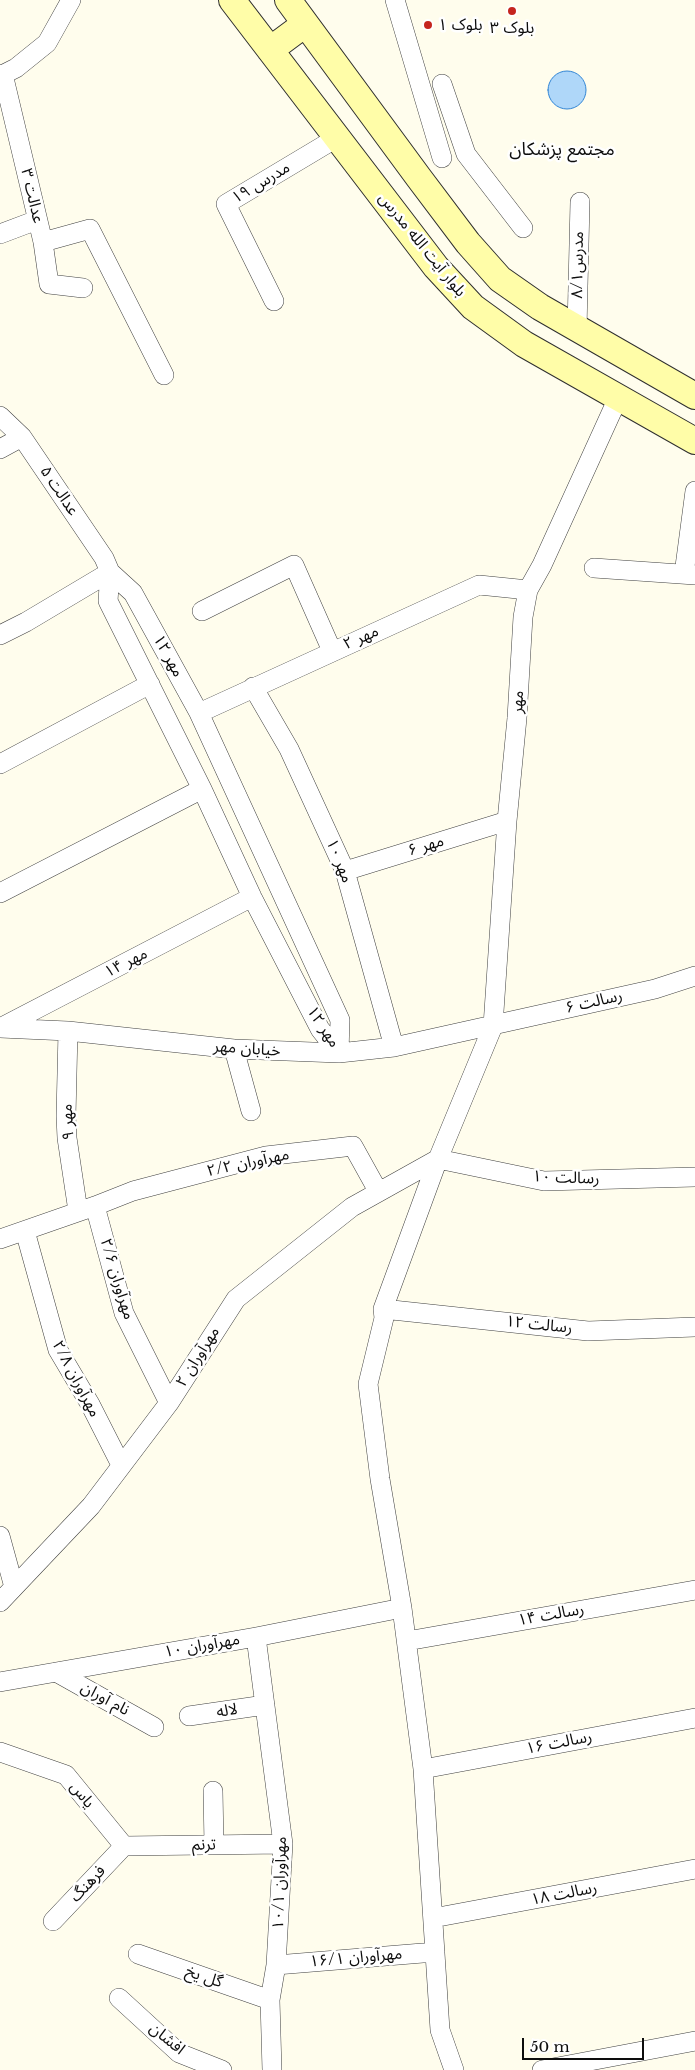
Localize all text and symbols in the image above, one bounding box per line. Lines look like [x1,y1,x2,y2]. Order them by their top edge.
marker: بلوک ۳ [506,5,518,17]
place label: بلوک ۱ [438,15,482,35]
place label: بلوک ۳ [490,18,534,38]
marker: بلوک ۱ [422,19,434,31]
district label: مجتمع پزشکان [509,139,615,161]
street label: مدرس ۱۹ [228,158,294,208]
street label: عدالت ۳ [16,167,48,225]
street label: بلوار آیت الله مدرس [374,189,470,301]
street label: مدرس۸/۱ [568,231,588,299]
street label: عدالت ۵ [35,463,83,519]
street label: مهر ۲ [340,622,382,654]
street label: مهر ۱۲ [149,631,187,681]
street label: مهر [508,690,528,714]
street label: مهر ۶ [406,831,446,861]
street label: مهر ۱۰ [322,836,356,886]
street label: مهر ۱۴ [101,944,151,982]
street label: رسالت ۶ [564,986,624,1018]
street label: مهر ۱۲ [302,1003,344,1051]
street label: خیابان مهر [213,1037,281,1061]
street label: مهر ۹ [57,1103,79,1141]
street label: مهرآوران ۲/۲ [205,1145,291,1181]
street label: رسالت ۱۰ [532,1167,600,1189]
street label: مهرآوران ۲/۶ [96,1236,138,1322]
street label: رسالت ۱۲ [505,1312,573,1338]
street label: مهرآوران ۲ [172,1323,224,1391]
street label: مهرآوران ۲/۸ [48,1337,104,1421]
street label: رسالت ۱۴ [516,1600,586,1630]
street label: مهرآوران ۱۰ [163,1630,241,1662]
street label: نام آوران [77,1678,133,1720]
street label: لاله [215,1700,239,1722]
street label: رسالت ۱۶ [524,1727,594,1759]
street label: یاس [65,1778,99,1812]
street label: ترنم [192,1835,216,1855]
street label: مهرآوران ۱۰/۱ [269,1836,291,1930]
street label: فرهنگ [66,1862,110,1906]
street label: رسالت ۱۸ [529,1878,599,1910]
street label: مهرآوران ۱۶/۱ [309,1944,403,1972]
street label: گل یخ [183,1962,225,1992]
street label: افشان [145,2019,189,2059]
scale bar [525,2028,648,2060]
text: 50 m [530,2037,570,2056]

